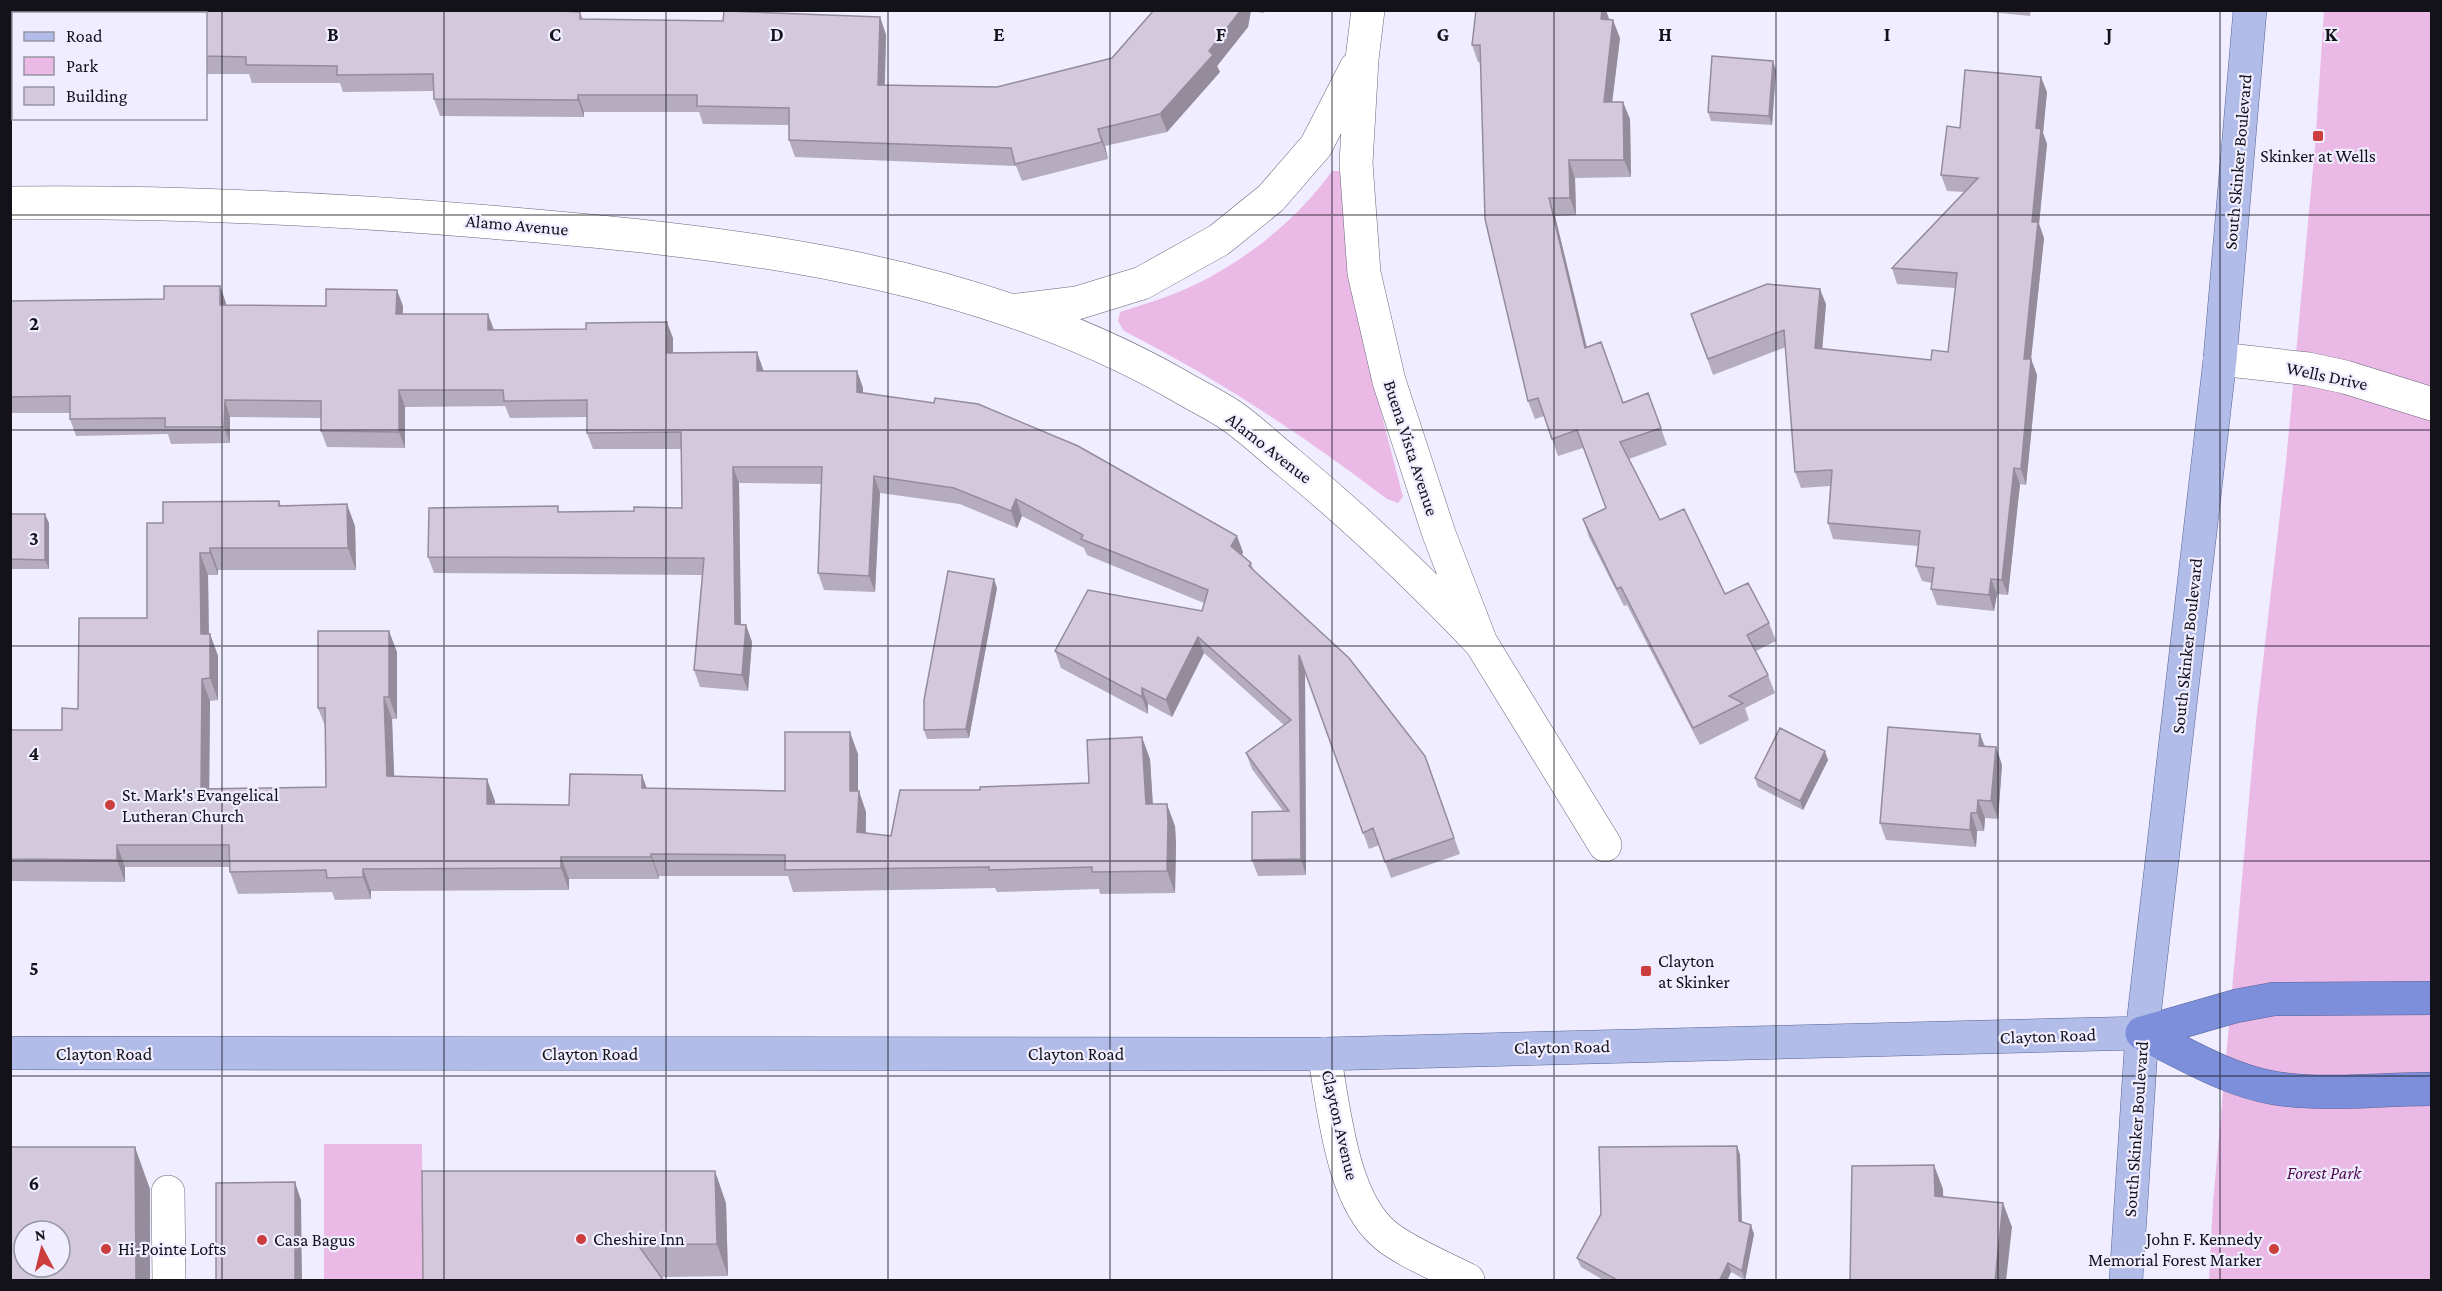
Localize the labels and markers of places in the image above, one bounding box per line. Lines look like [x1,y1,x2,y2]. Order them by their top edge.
marker: Skinker at Wells [2311,129,2325,143]
place label: Skinker at Wells [2260,146,2376,166]
place label: St. Mark's Evangelical Lutheran Church [122,785,279,826]
marker: St. Mark's Evangelical Lutheran Church [103,798,117,812]
place label: Clayton at Skinker [1658,951,1730,992]
marker: Clayton at Skinker [1639,964,1653,978]
place label: Cheshire Inn [593,1229,685,1249]
place label: John F. Kennedy Memorial Forest Marker [2088,1229,2263,1270]
place label: Casa Bagus [274,1230,355,1250]
marker: Cheshire Inn [574,1232,588,1246]
marker: Casa Bagus [255,1233,269,1247]
place label: Hi-Pointe Lofts [118,1239,226,1259]
marker: Hi-Pointe Lofts [99,1242,113,1256]
marker: John F. Kennedy Memorial Forest Marker [2267,1242,2281,1256]

